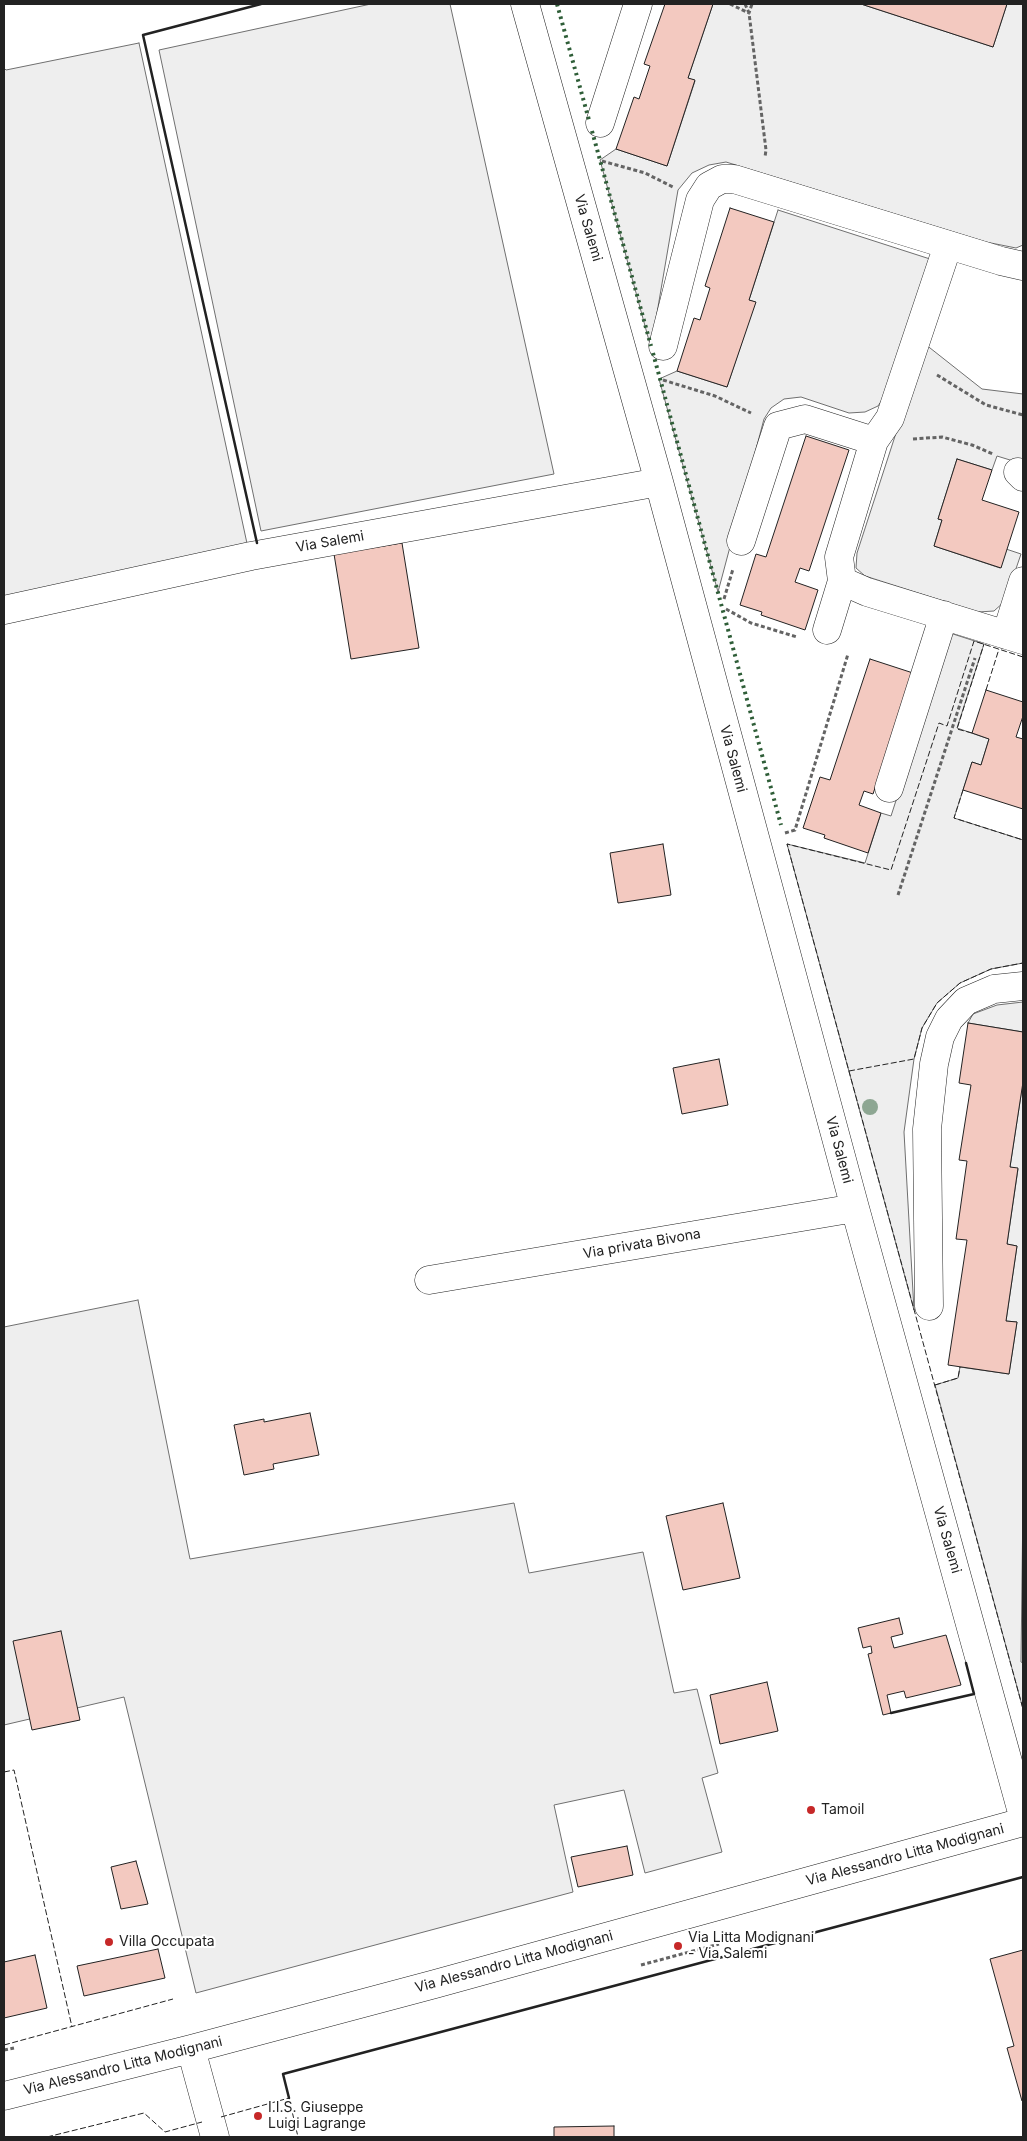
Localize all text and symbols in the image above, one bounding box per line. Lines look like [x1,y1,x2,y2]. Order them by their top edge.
street label: Via Salemi [570,193,606,263]
street label: Via Salemi [295,528,365,556]
street label: Via Salemi [716,724,750,794]
street label: Via Salemi [822,1115,856,1185]
street label: Via privata Bivona [582,1225,702,1263]
street label: Via Salemi [929,1505,965,1575]
place label: Tamoil [821,1802,864,1818]
marker: Tamoil [805,1804,817,1816]
street label: Via Alessandro Litta Modignani [804,1820,1006,1890]
street label: Via Alessandro Litta Modignani [413,1927,615,1997]
place label: Via Litta Modignani - Via Salemi [688,1930,814,1962]
place label: Villa Occupata [119,1934,215,1950]
marker: Villa Occupata [103,1936,115,1948]
marker: Via Litta Modignani - Via Salemi [672,1940,684,1952]
street label: Via Alessandro Litta Modignani [22,2033,224,2099]
place label: I.I.S. Giuseppe Luigi Lagrange [268,2100,366,2132]
marker: I.I.S. Giuseppe Luigi Lagrange [252,2110,264,2122]

